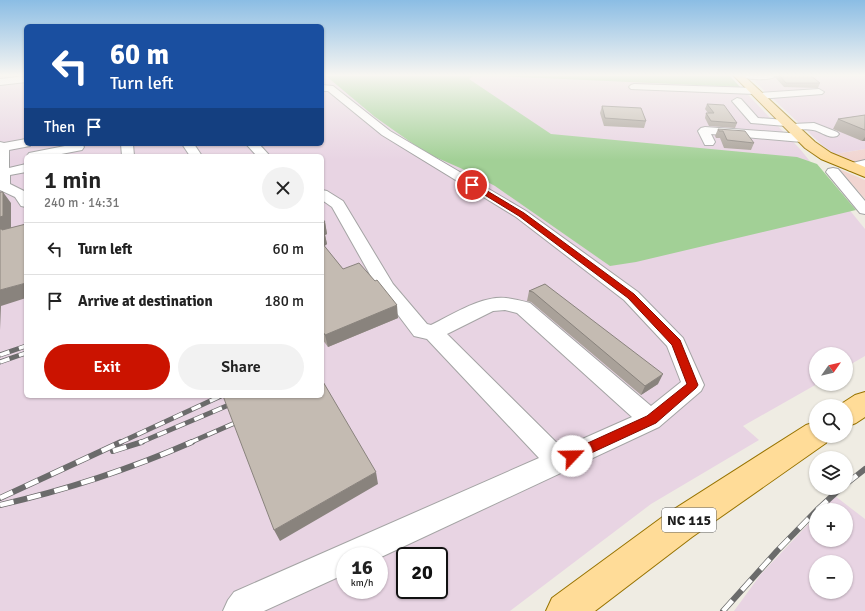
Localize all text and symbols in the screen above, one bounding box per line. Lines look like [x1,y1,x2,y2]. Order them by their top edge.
text: 60 m [110,38,169,72]
icon: left [44,40,96,92]
text: Turn left [110,72,173,94]
icon: arrive [83,116,105,138]
text: Then [44,118,75,136]
text: 1 min [44,165,101,195]
button: close [262,167,304,209]
pin [455,168,489,202]
icon: arrive [461,174,483,196]
text: 240 m · 14:31 [44,195,120,211]
icon: left [44,238,66,260]
text: Turn left [78,240,132,258]
text: 60 m [273,240,304,258]
icon: arrive [44,290,66,312]
text: Arrive at destination [78,292,213,310]
text: 180 m [264,292,304,310]
button: Exit [44,344,170,390]
button: Share [178,344,304,390]
north arrow [809,347,853,391]
map controls [809,347,853,599]
button: search [809,399,853,443]
position arrow [551,435,593,477]
button: layers [809,451,853,495]
button: + [809,503,853,547]
road number: NC 115 [662,508,716,532]
speed limit sign: 20 [396,547,448,599]
text: 16 [351,555,373,580]
button: − [809,555,853,599]
text: km/h [351,577,373,589]

